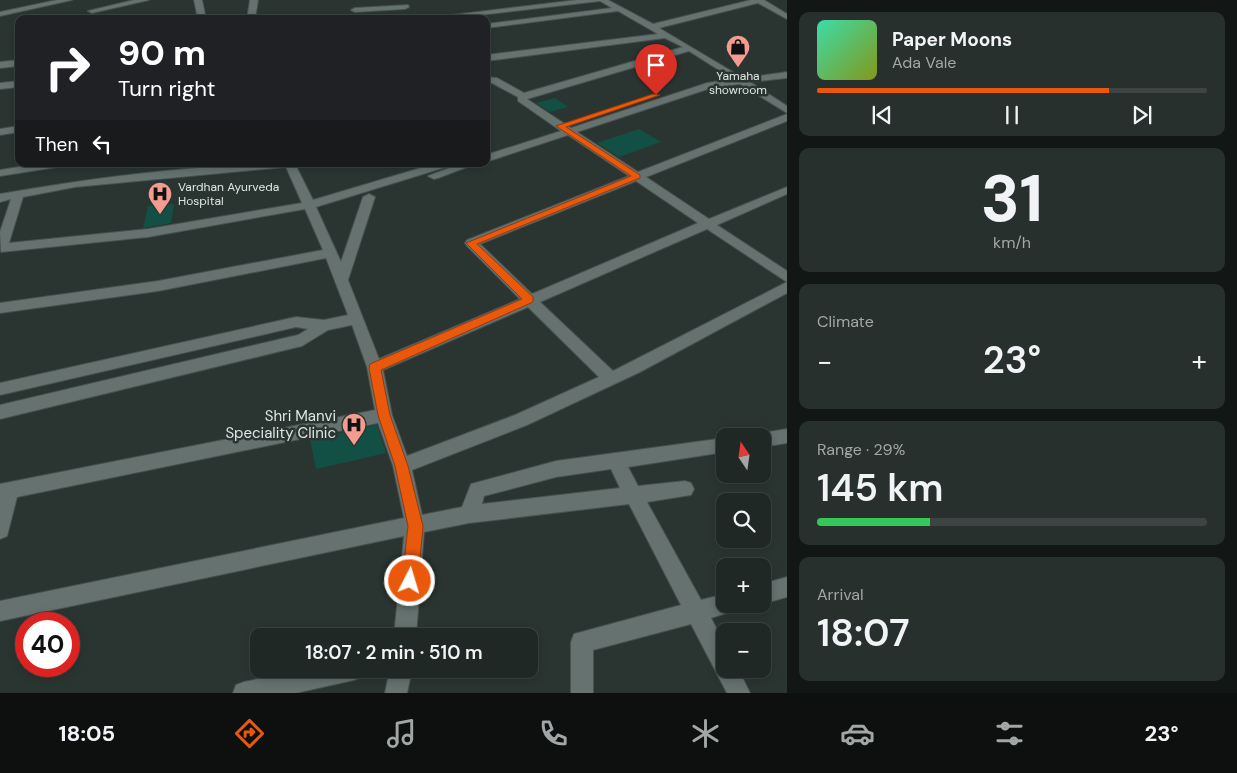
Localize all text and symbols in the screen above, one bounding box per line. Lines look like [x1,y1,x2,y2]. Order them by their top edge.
text: Paper Moons [892,27,1012,52]
text: 90 m [118,30,206,76]
shop icon: Yamaha showroom [725,34,751,68]
icon: right [35,35,100,100]
pin [635,44,677,95]
icon: arrive [642,51,670,79]
text: Ada Vale [892,52,956,73]
place label: Yamaha showroom [709,68,767,98]
text: Turn right [118,74,215,103]
icon: previous [868,101,896,129]
icon: pause [998,101,1026,129]
icon: next [1128,101,1156,129]
icon: left [88,130,116,158]
text: Then [35,132,78,157]
text: 31 [981,157,1043,241]
place label: Vardhan Ayurveda Hospital [178,179,279,209]
hospital icon: Vardhan Ayurveda Hospital [147,181,173,215]
text: km/h [993,232,1031,253]
text: Climate [817,311,874,332]
text: 23° [983,335,1041,385]
text: − [817,343,832,380]
text: + [1192,343,1207,380]
place label: Shri Manvi Speciality Clinic [225,406,336,443]
hospital icon: Shri Manvi Speciality Clinic [341,412,367,446]
north arrow [716,428,771,482]
map controls [716,428,771,678]
text: Range · 29% [817,439,905,460]
text: 145 km [817,463,944,513]
button: search [716,493,771,548]
position arrow [383,554,435,606]
button: + [716,558,771,613]
text: Arrival [817,584,864,605]
text: 18:07 [817,608,910,658]
speed limit sign: 40 [15,612,80,677]
button: − [716,623,771,678]
text: 18:07 · 2 min · 510 m [305,640,483,665]
icon: directions [232,716,267,751]
icon: music [384,716,419,751]
icon: phone [536,716,571,751]
icon: climate [688,716,723,751]
icon: car [840,716,875,751]
icon: filters [992,716,1027,751]
text: 18:05 [59,719,115,748]
text: 23° [1144,719,1178,748]

